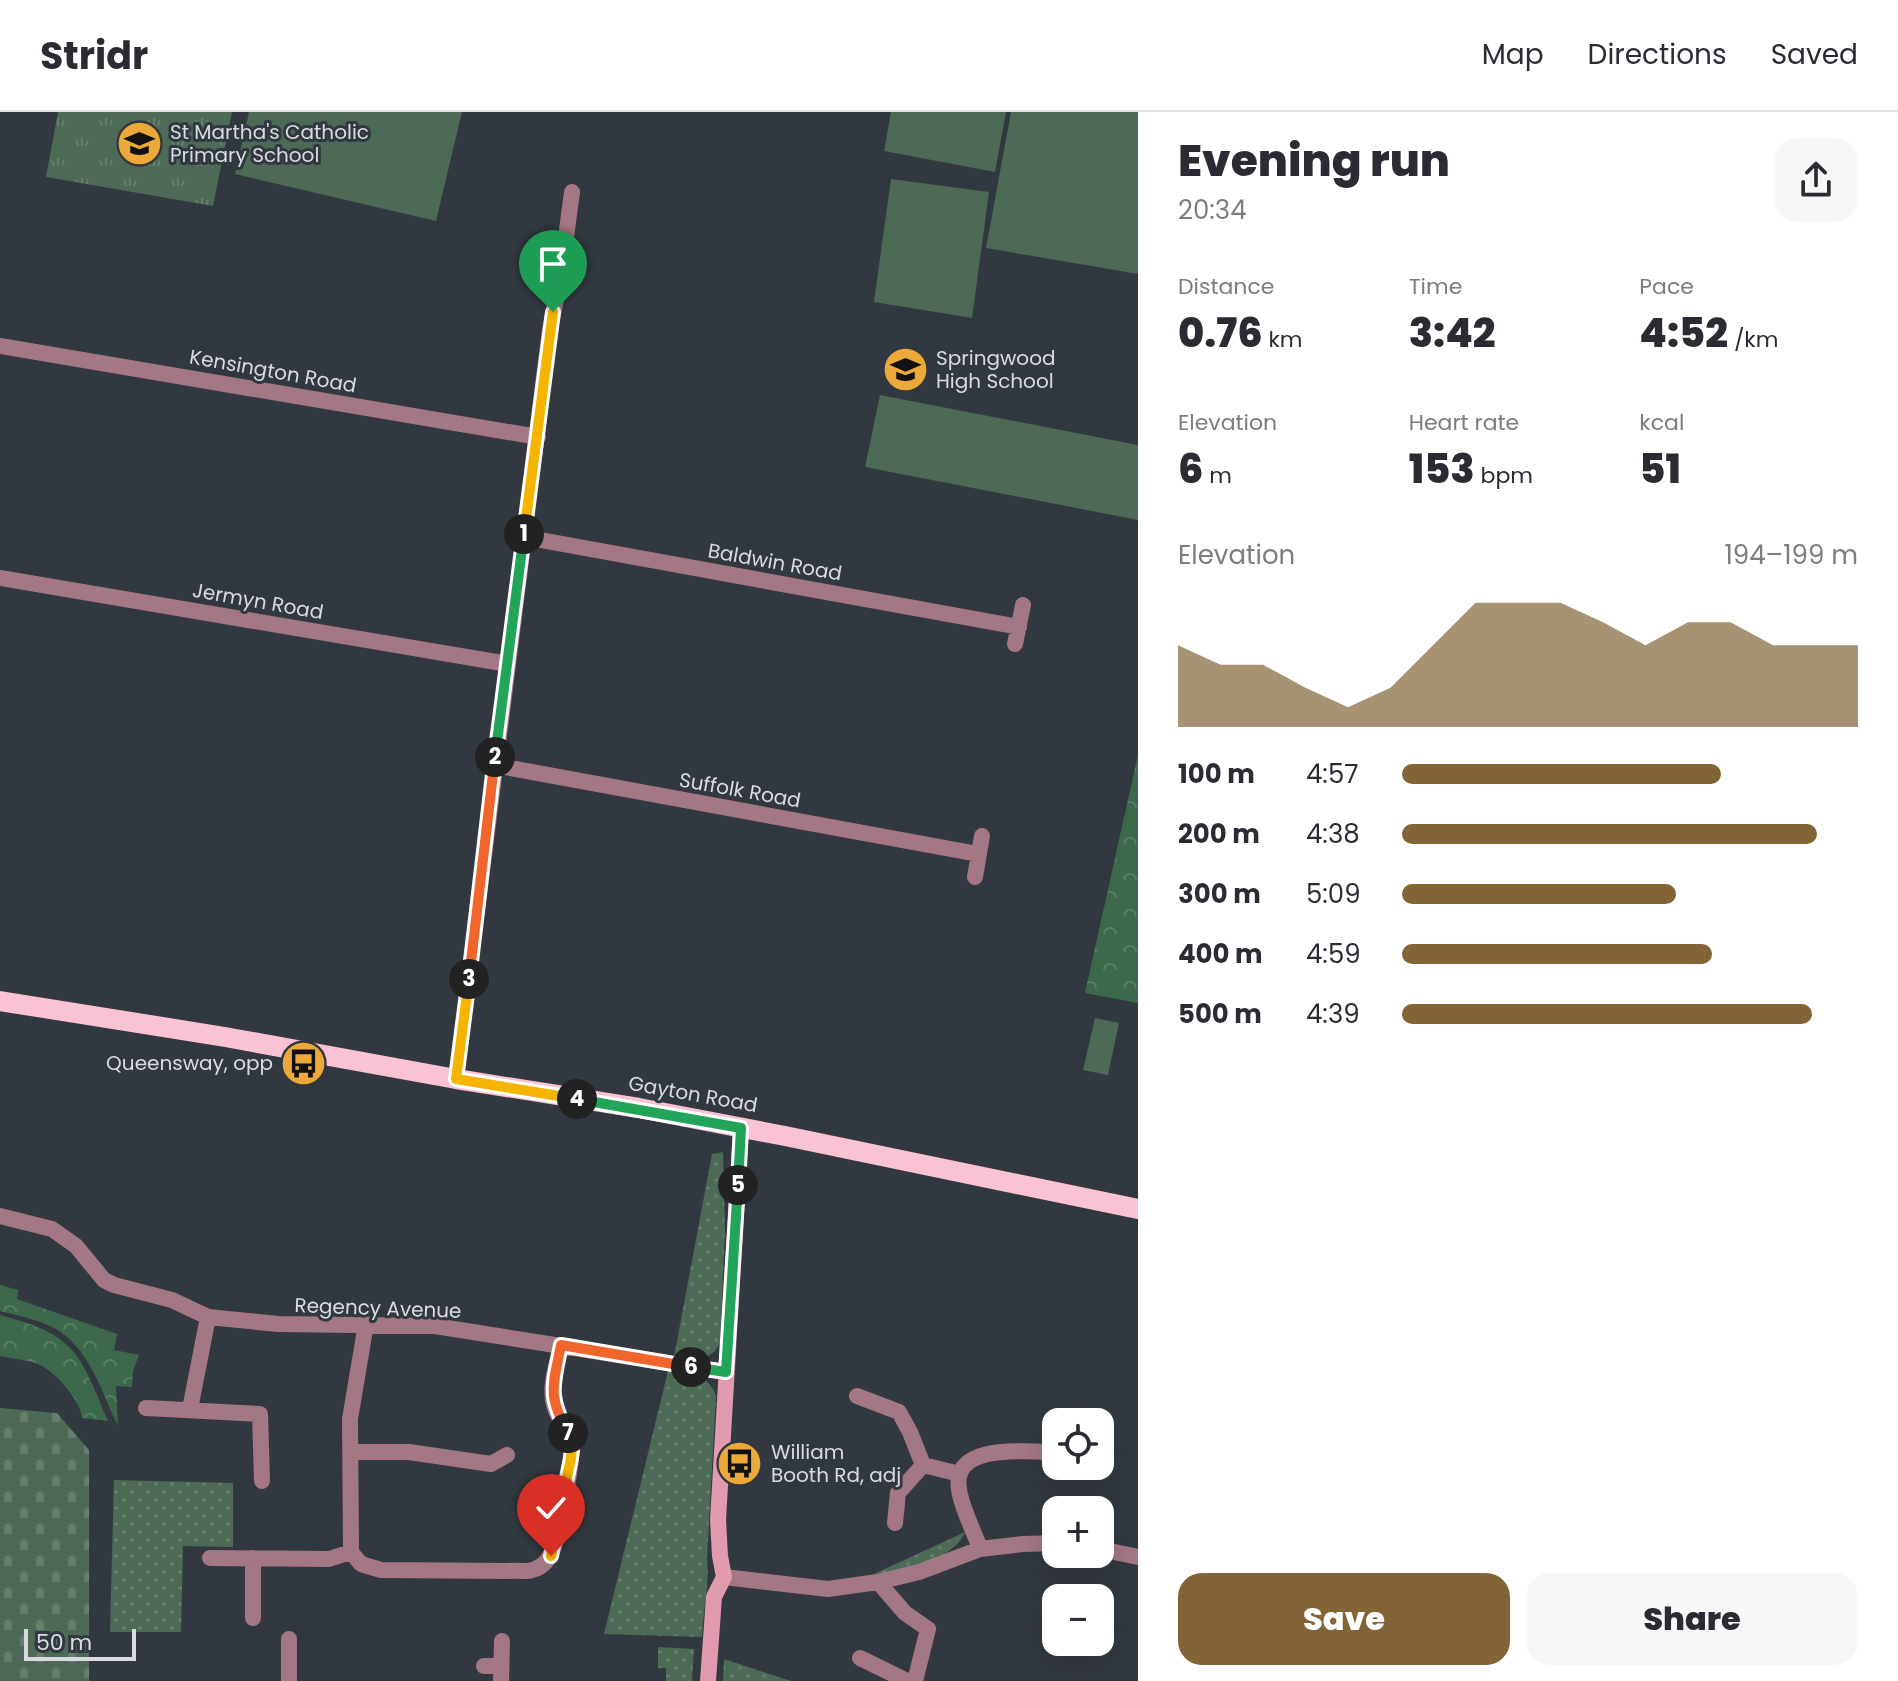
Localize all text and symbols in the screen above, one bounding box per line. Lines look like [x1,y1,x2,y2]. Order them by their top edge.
text: Stridr [40,29,148,82]
text: Map [1482,35,1544,74]
text: Directions [1588,35,1727,74]
text: Saved [1771,35,1858,74]
place label: St Martha's Catholic Primary School [170,118,369,169]
school or university icon: St Martha's Catholic Primary School [115,120,163,168]
text: Evening run [1178,130,1450,191]
button: share [1774,138,1858,222]
text: 20:34 [1178,192,1246,228]
pin [519,230,587,312]
icon: arrive [531,242,575,286]
text: Distance [1178,271,1274,302]
text: Time [1409,271,1462,302]
text: Pace [1639,271,1694,302]
text: 0.76 [1178,305,1263,361]
text: 3:42 [1409,305,1496,361]
text: 4:52 [1639,305,1728,361]
text: km [1263,324,1303,355]
text: /km [1728,324,1778,355]
street label: Kensington Road [187,343,359,399]
place label: Springwood High School [936,344,1055,395]
school or university icon: Springwood High School [881,346,929,394]
text: Elevation [1178,407,1277,438]
text: Heart rate [1409,407,1519,438]
text: kcal [1639,407,1684,438]
text: 6 [1178,441,1203,497]
text: 153 [1409,441,1475,497]
text: 51 [1639,441,1681,497]
text: m [1203,460,1232,491]
text: bpm [1475,460,1533,491]
pin: 1 [504,514,544,554]
text: 1 [520,518,528,549]
street label: Baldwin Road [706,536,844,588]
text: Elevation [1178,537,1295,573]
text: 194–199 m [1725,537,1858,573]
street label: Jermyn Road [190,576,326,626]
pin: 2 [475,737,515,777]
text: 2 [489,741,501,772]
text: 100 m [1178,756,1255,792]
text: 4:57 [1306,756,1358,792]
street label: Suffolk Road [677,766,803,814]
text: 200 m [1178,816,1260,852]
text: 4:38 [1306,816,1360,852]
text: 300 m [1178,876,1261,912]
text: 5:09 [1306,876,1361,912]
text: 400 m [1178,936,1263,972]
text: 4:59 [1306,936,1361,972]
pin: 3 [449,959,489,999]
text: 3 [462,963,476,994]
text: 500 m [1178,996,1262,1032]
text: 4:39 [1306,996,1360,1032]
bus stop icon: Queensway, opp [280,1039,328,1087]
place label: Queensway, opp [106,1049,273,1077]
street label: Gayton Road [626,1069,760,1119]
pin: 4 [557,1079,597,1119]
text: 4 [570,1083,584,1114]
pin: 5 [718,1165,758,1205]
text: 5 [731,1169,745,1200]
street label: Regency Avenue [294,1291,462,1325]
pin: 6 [671,1347,711,1387]
text: 6 [684,1351,698,1382]
map controls [1042,1408,1114,1656]
button: locate [1042,1408,1114,1480]
pin: 7 [548,1413,588,1453]
text: 7 [562,1417,574,1448]
place label: William Booth Rd, adj [771,1438,901,1489]
bus stop icon: William Booth Rd, adj [716,1439,764,1487]
pin [517,1474,585,1556]
icon: check [529,1486,573,1530]
button: + [1042,1496,1114,1568]
button: Save [1178,1573,1510,1665]
button: Share [1526,1573,1858,1665]
button: − [1042,1584,1114,1656]
scale bar [24,1625,136,1661]
text: 50 m [36,1627,92,1658]

